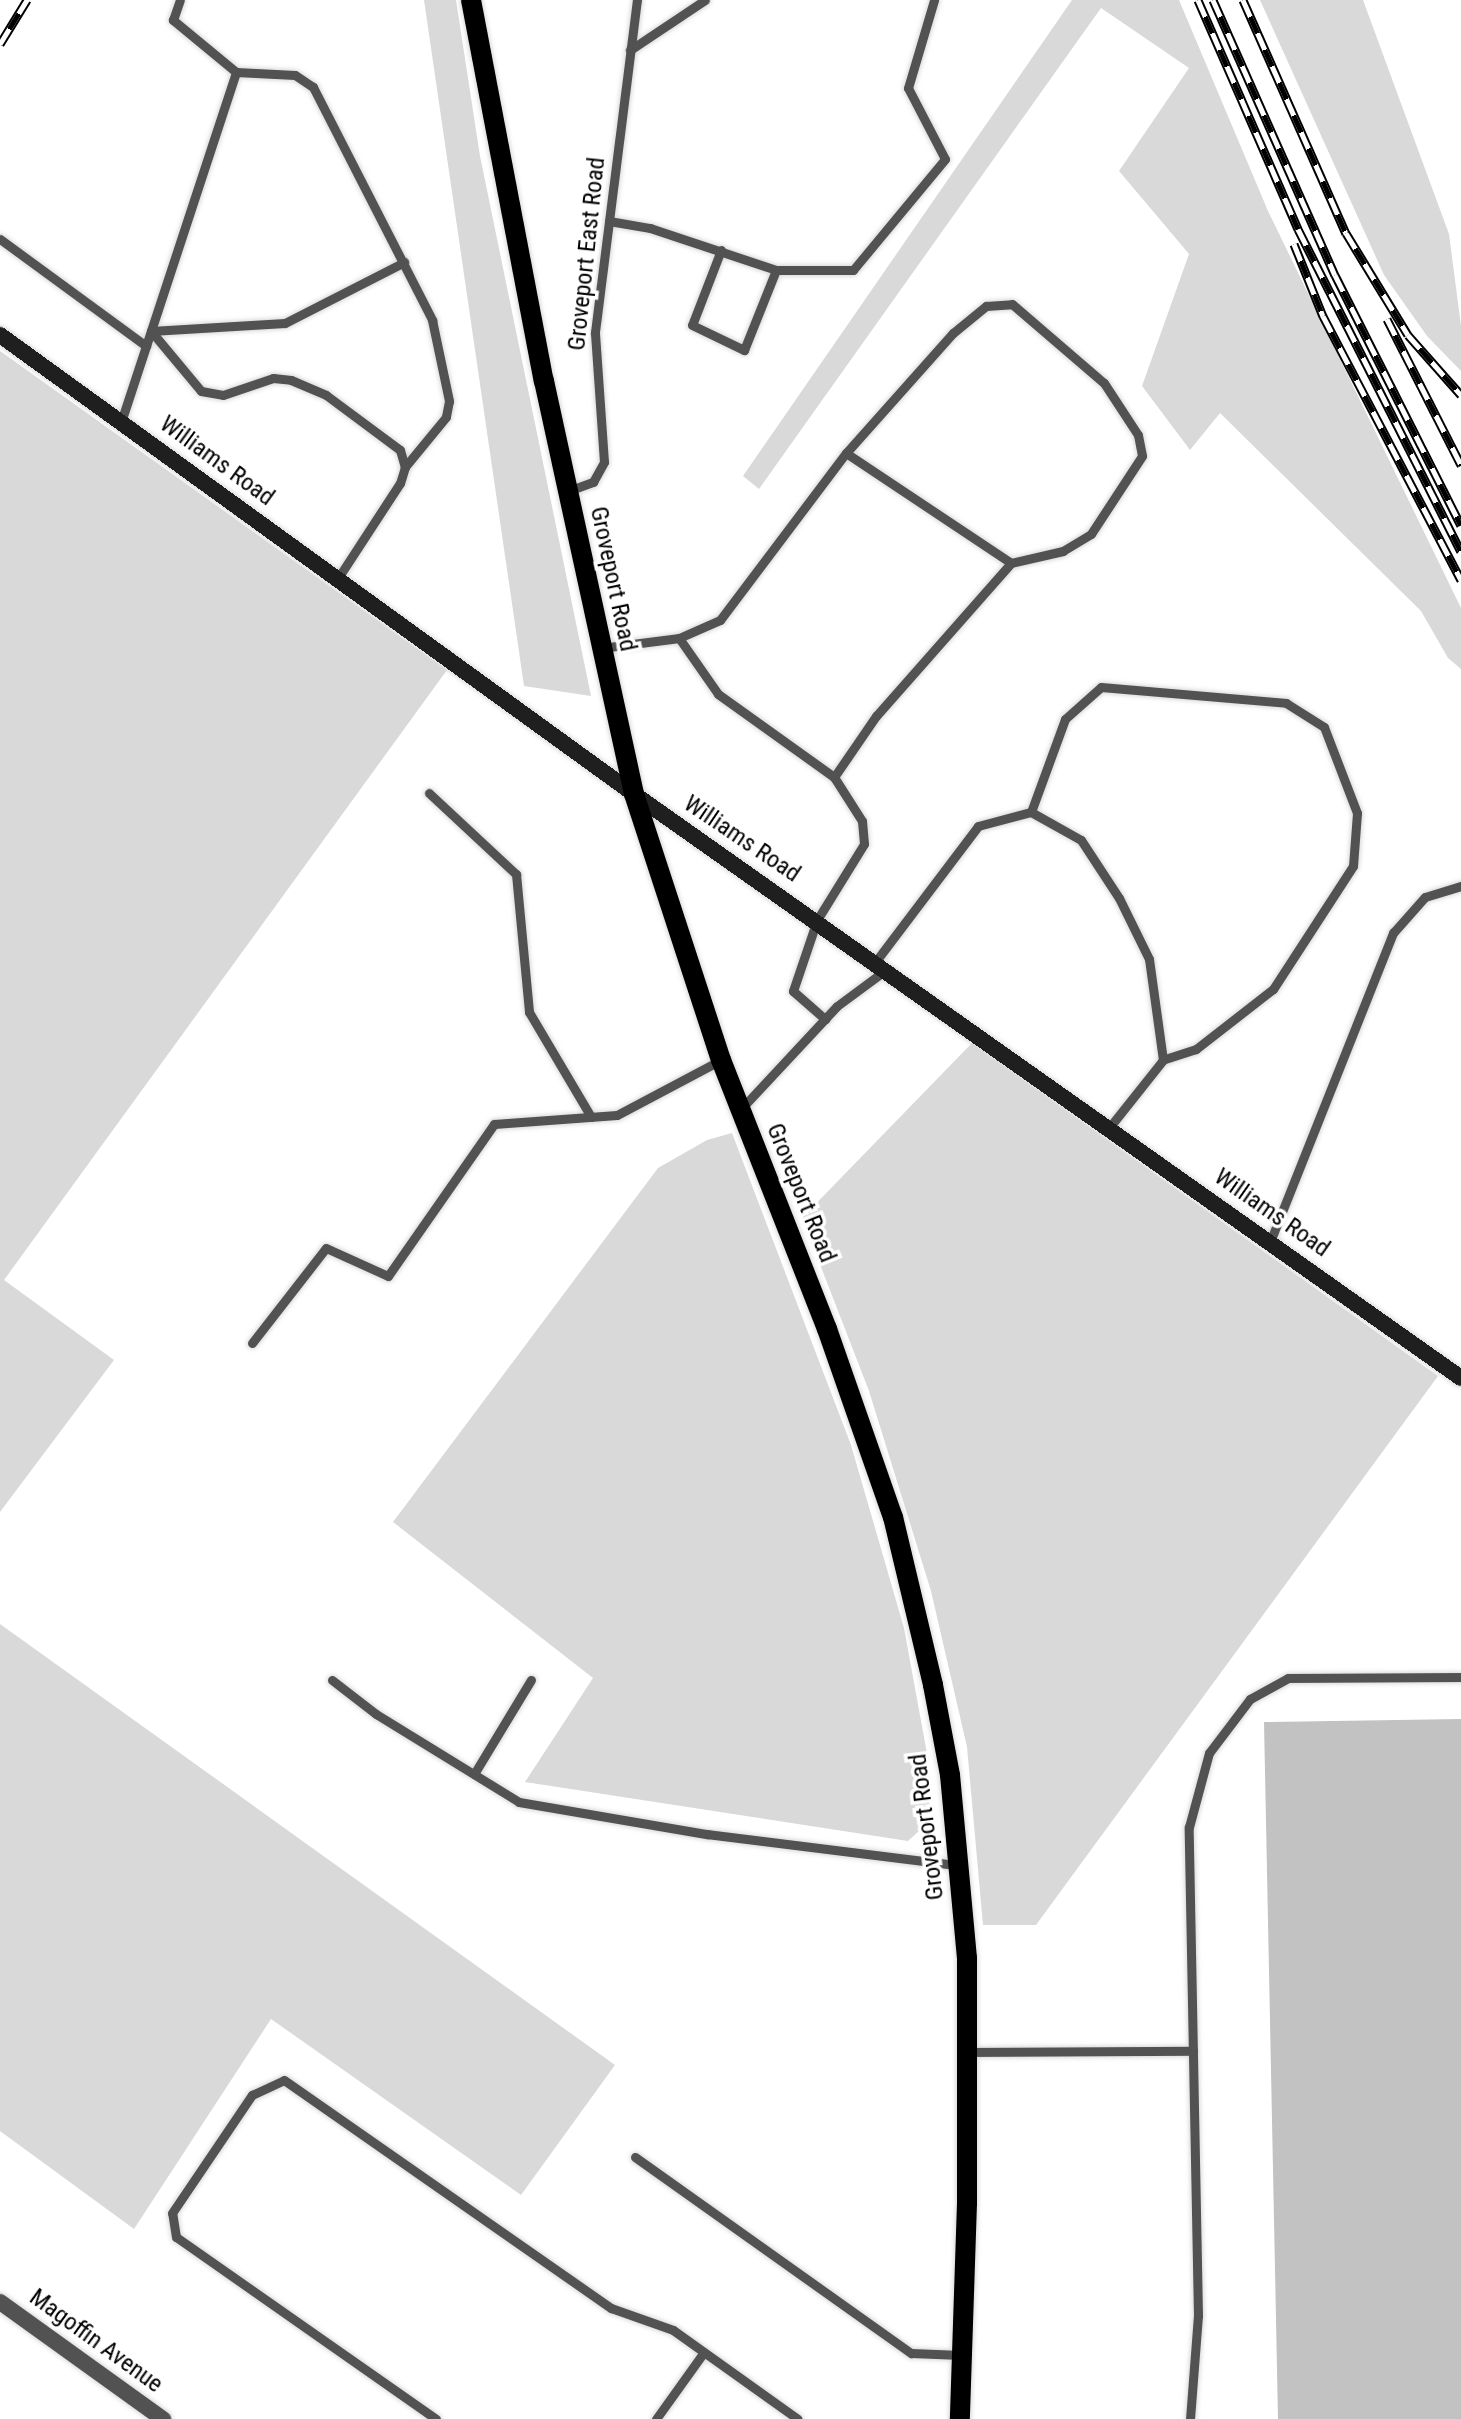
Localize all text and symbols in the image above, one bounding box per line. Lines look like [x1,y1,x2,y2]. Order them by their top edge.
street label: Groveport East Road [563,156,611,352]
street label: Williams Road [154,410,280,512]
street label: Groveport Road [584,504,642,654]
street label: Williams Road [678,789,806,889]
street label: Groveport Road [760,1119,842,1267]
street label: Williams Road [1209,1163,1335,1263]
street label: Groveport Road [904,1752,950,1902]
street label: Magoffin Avenue [24,2283,168,2399]

